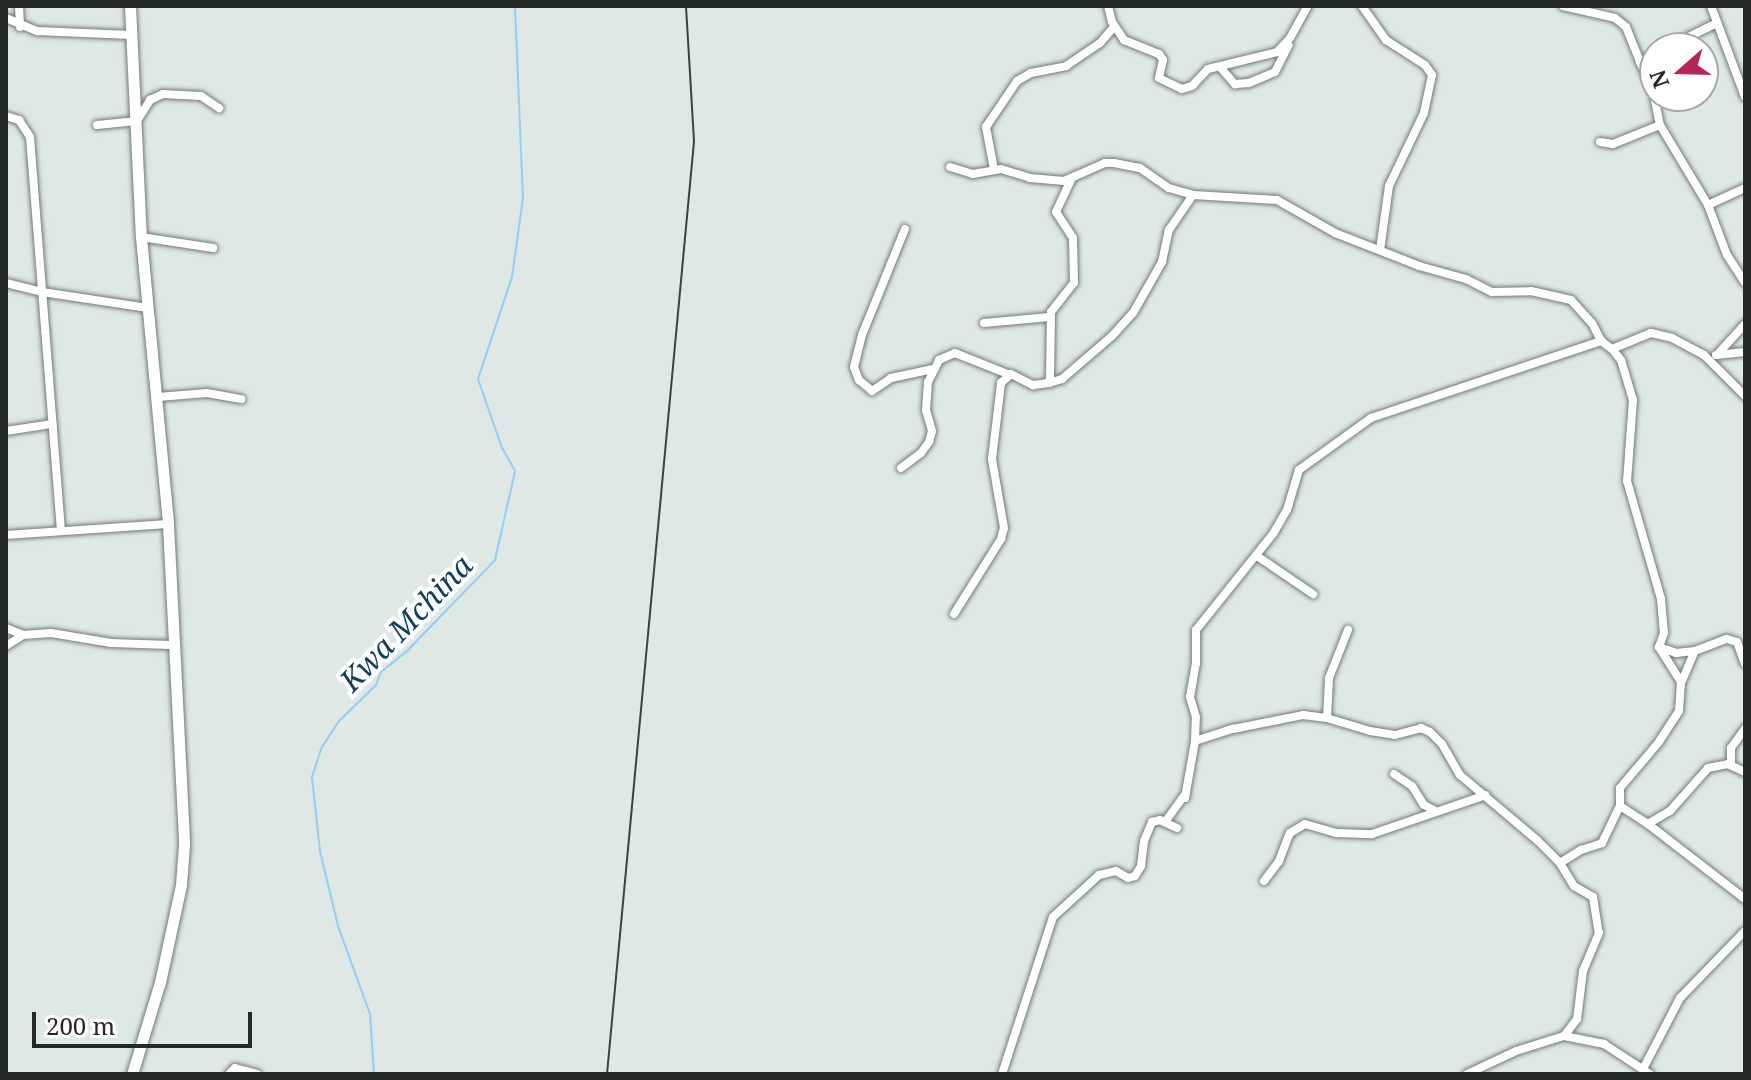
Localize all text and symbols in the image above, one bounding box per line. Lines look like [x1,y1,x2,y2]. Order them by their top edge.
north arrow [1639,32,1719,112]
text: N [1641,66,1675,93]
water label: Kwa Mchina [332,548,480,698]
scale bar [36,996,256,1046]
text: 200 m [46,1009,115,1042]

